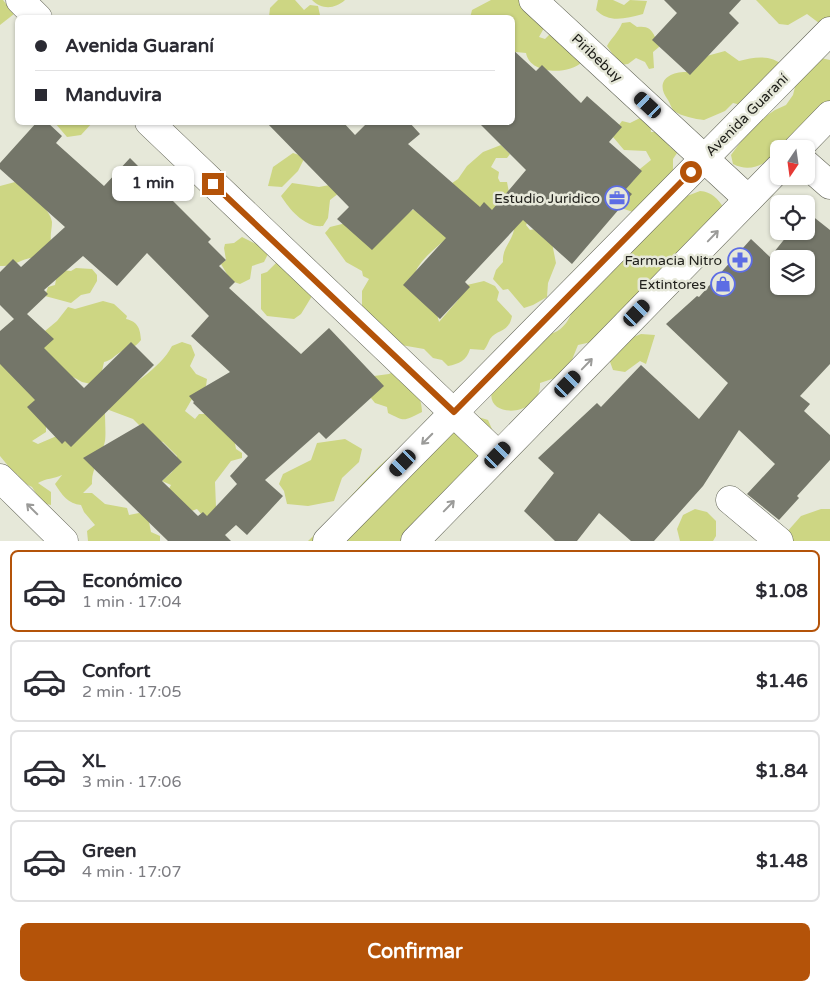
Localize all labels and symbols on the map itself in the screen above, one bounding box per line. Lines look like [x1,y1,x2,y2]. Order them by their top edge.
street label: Piribebuy [568,30,626,86]
street label: Avenida Guaraní [702,70,792,160]
car [631,89,664,121]
north arrow [770,140,815,185]
route start [680,161,702,183]
callout: 1 min [113,166,196,202]
route end [202,173,224,195]
office icon: Estudio Juridico [604,185,630,211]
place label: Estudio Juridico [494,190,600,207]
one-way arrow [706,230,718,242]
pharmacy icon: Farmacia Nitro [727,247,753,273]
place label: Farmacia Nitro [625,252,722,269]
shop icon: Extintores [710,271,736,297]
place label: Extintores [639,276,706,293]
car [621,297,652,329]
one-way arrow [581,358,593,371]
car [552,368,583,400]
one-way arrow [421,433,433,446]
car [482,439,513,471]
car [387,447,418,479]
one-way arrow [443,500,455,512]
one-way arrow [26,503,38,516]

